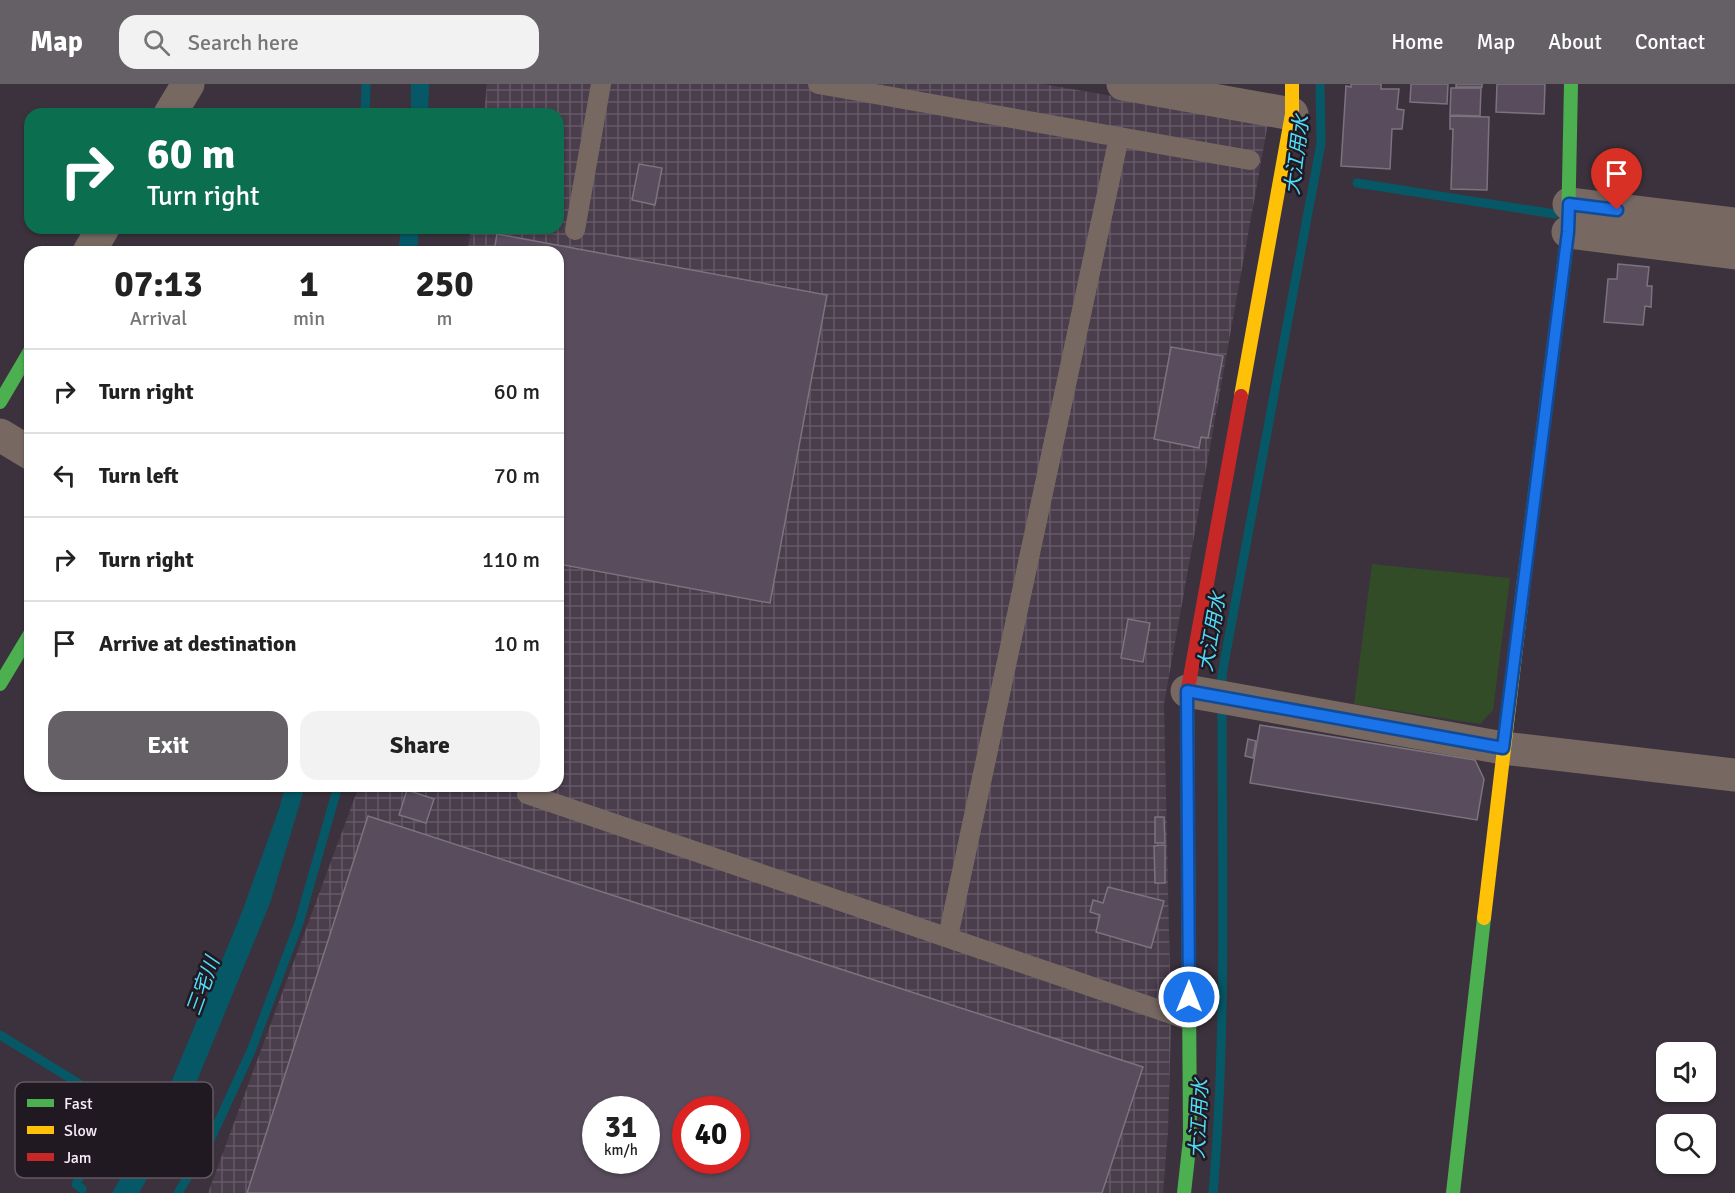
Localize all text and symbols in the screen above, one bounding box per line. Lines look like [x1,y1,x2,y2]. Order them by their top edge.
search box [119,15,539,69]
text: Map [30,25,83,59]
icon: search [140,26,173,59]
text: Search here [188,29,299,56]
text: Home [1391,29,1444,55]
text: Map [1477,29,1515,55]
text: About [1548,29,1602,55]
text: Contact [1635,29,1705,55]
water label: 大江用水 [1280,112,1315,196]
text: 60 m [147,129,236,180]
icon: right [48,132,126,210]
pin [1591,148,1642,210]
icon: arrive [1600,157,1633,190]
text: Turn right [147,180,260,213]
text: 07:13 [114,262,203,307]
text: 1 [299,262,319,307]
text: 250 [415,262,474,307]
text: Arrival [130,306,187,331]
text: min [293,306,325,331]
text: m [437,306,453,331]
icon: right [48,375,81,408]
text: Turn right [99,378,194,405]
text: 60 m [494,378,540,405]
icon: left [48,459,81,492]
text: Turn left [99,462,179,489]
text: 70 m [494,462,540,489]
icon: right [48,543,81,576]
text: Turn right [99,546,194,573]
text: 110 m [482,546,540,573]
water label: 大江用水 [1193,588,1232,674]
icon: arrive [48,627,81,660]
text: Arrive at destination [99,630,296,657]
text: 10 m [494,630,540,657]
button: Exit [48,711,288,780]
button: Share [300,711,540,780]
water label: 三宅川 [181,952,226,1018]
position arrow [1157,965,1221,1029]
map controls [1656,1042,1716,1174]
button: sound [1656,1042,1716,1102]
water label: 大江用水 [1184,1076,1214,1160]
legend [15,1082,213,1178]
text: Fast [64,1094,93,1114]
speed limit sign: 40 [672,1096,750,1174]
text: 31 [605,1109,637,1146]
button: search [1656,1114,1716,1174]
text: Slow [64,1121,98,1141]
text: km/h [604,1141,638,1159]
text: Jam [64,1148,92,1168]

